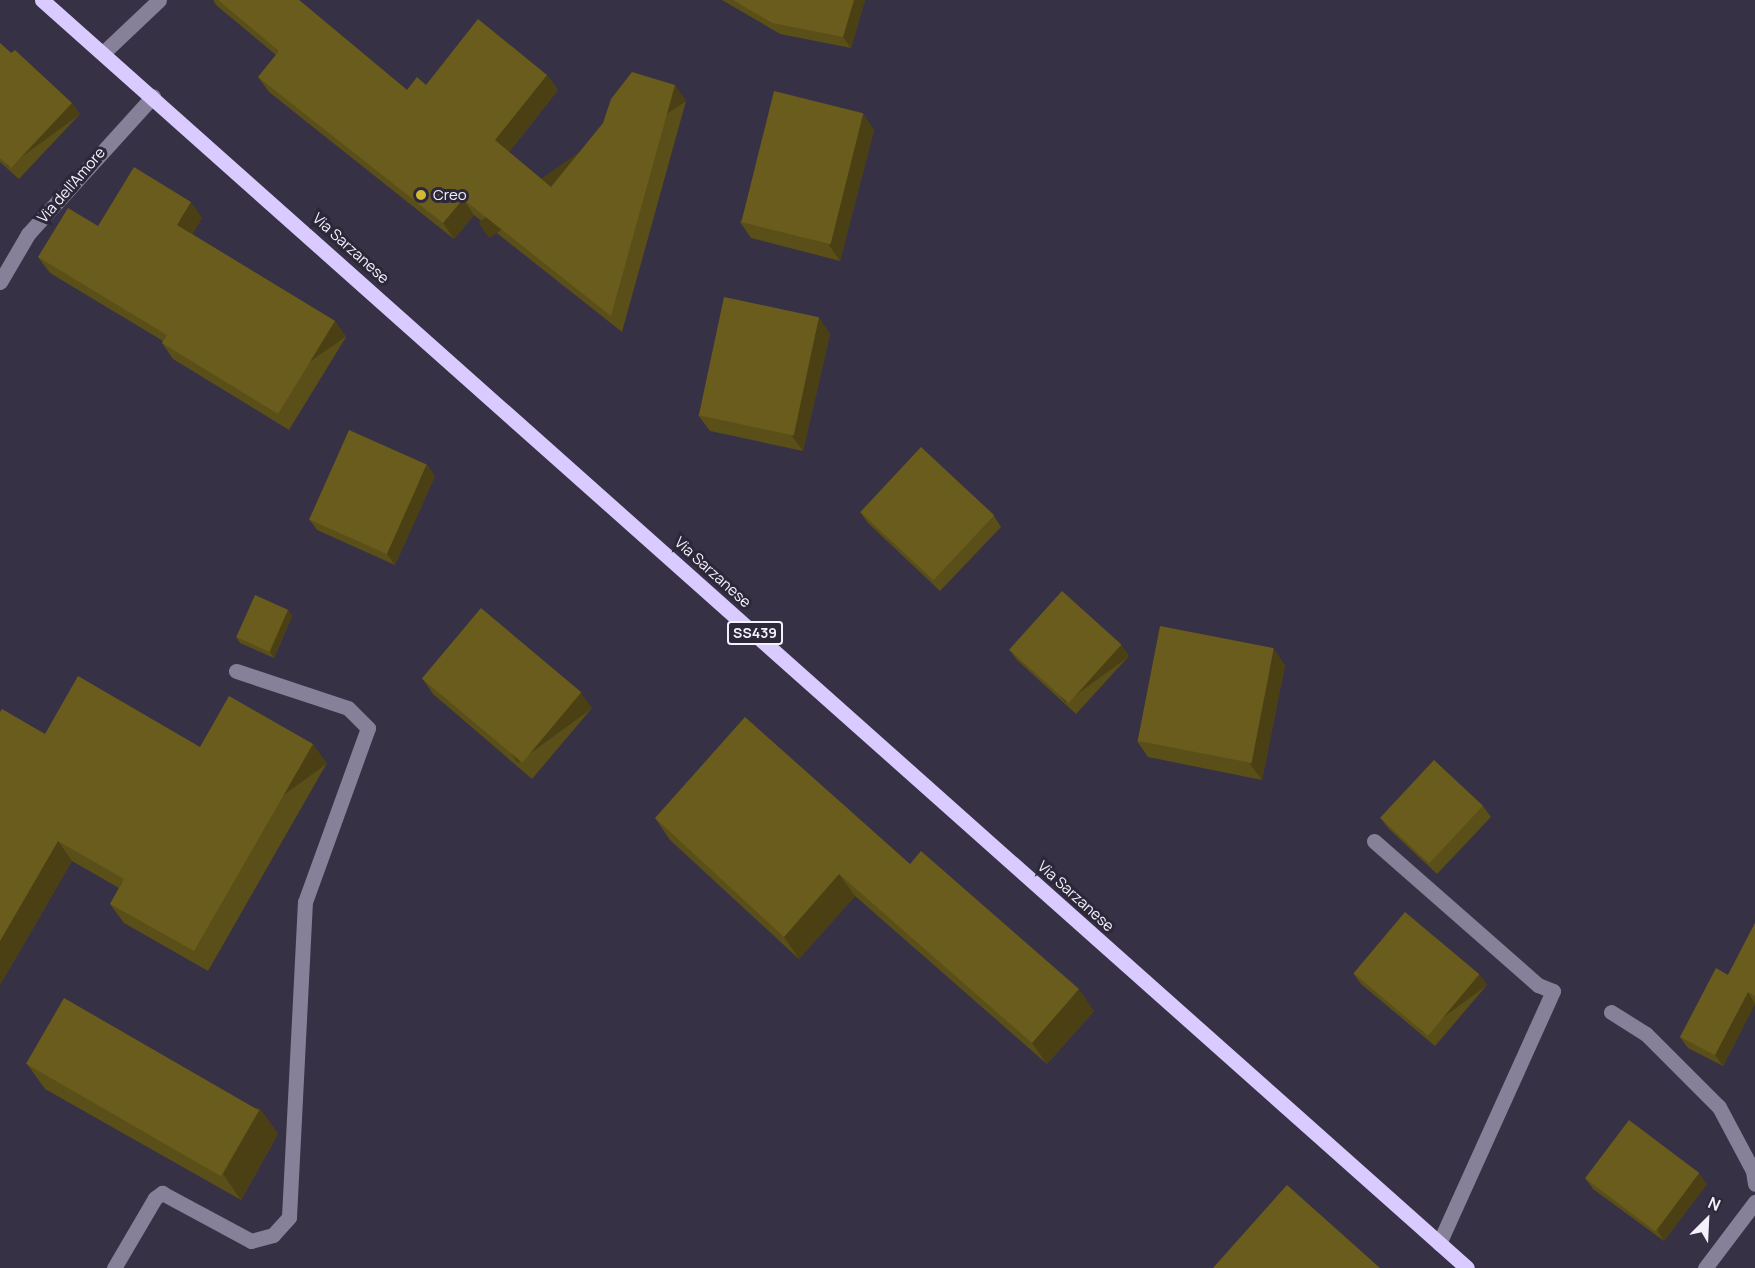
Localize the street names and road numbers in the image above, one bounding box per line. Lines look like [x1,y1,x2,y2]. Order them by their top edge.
street label: Via dell'Amore [33,144,109,226]
street label: Via Sarzanese [309,209,393,287]
street label: Via Sarzanese [671,533,755,611]
road number: SS439 [726,622,783,644]
street label: Via Sarzanese [1034,857,1118,935]

